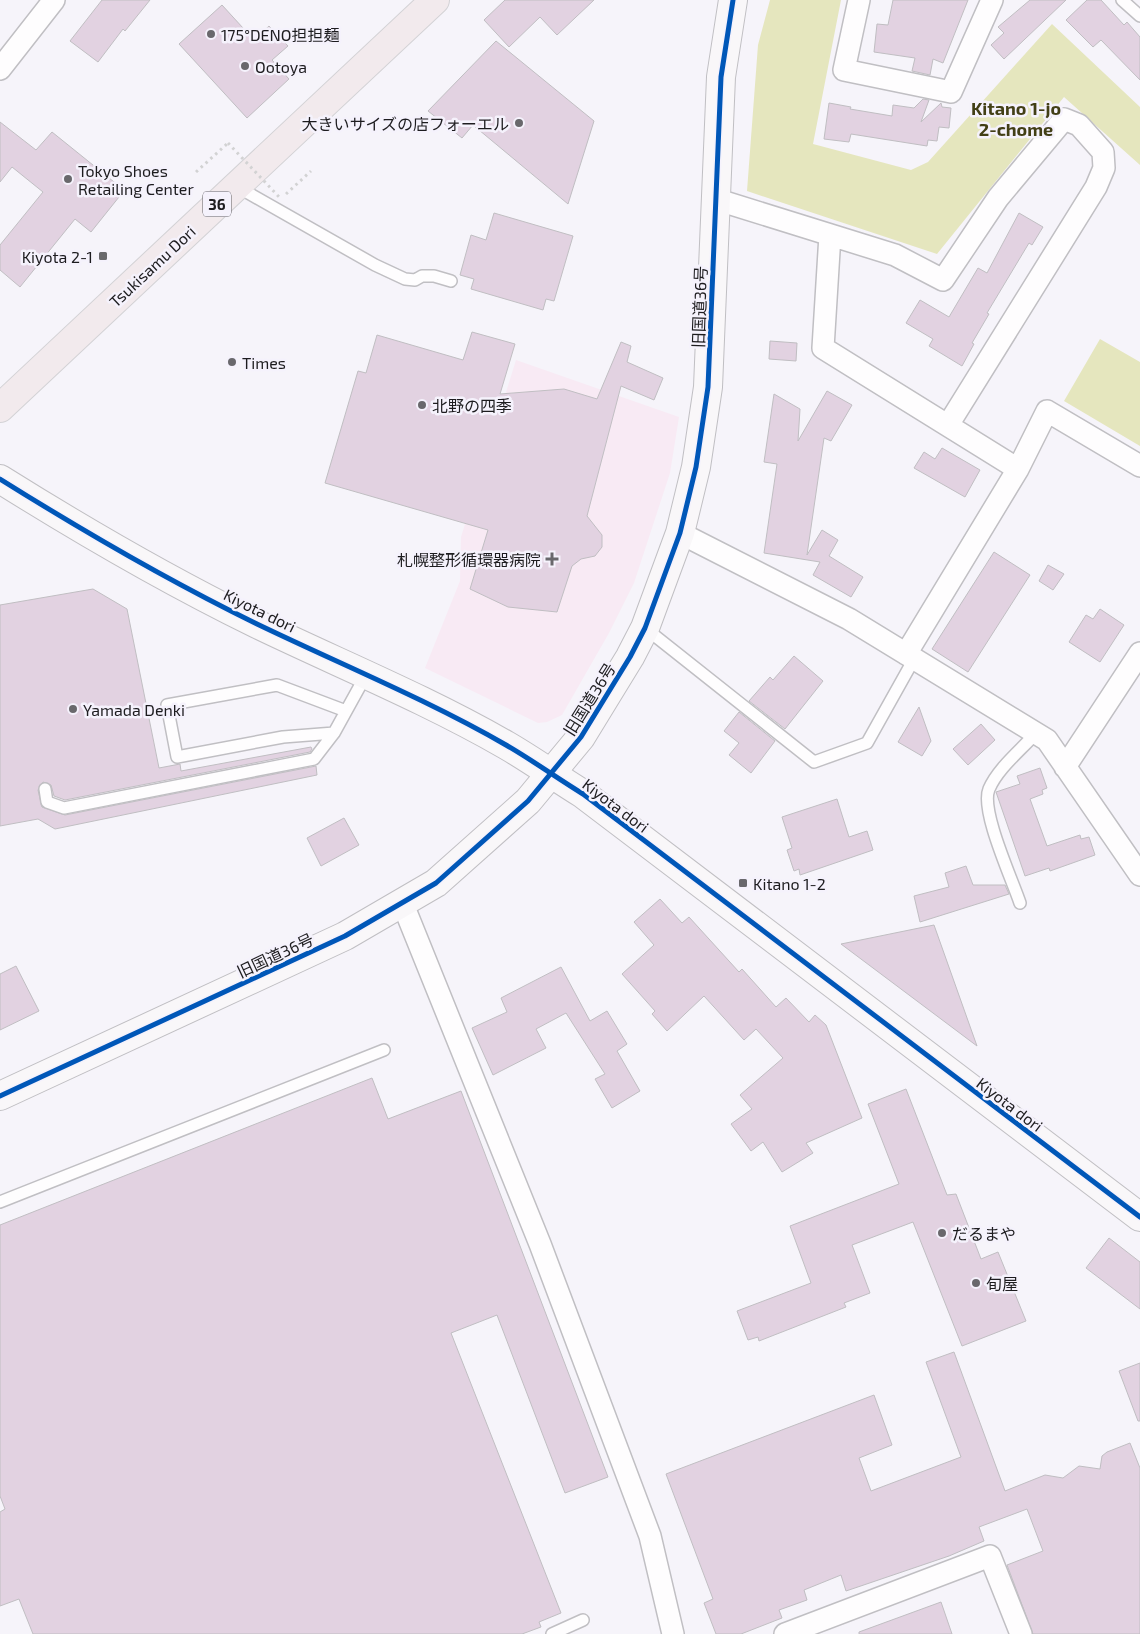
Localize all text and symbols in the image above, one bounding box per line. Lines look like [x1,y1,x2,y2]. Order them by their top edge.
place label: 175°DENO担担麺 [221,25,340,44]
marker: 175°DENO担担麺 [205,28,217,40]
place label: Ootoya [255,57,307,76]
marker: Ootoya [239,60,251,72]
district label: Kitano 1-jo 2-chome [971,97,1061,140]
place label: 大きいサイズの店フォーエル [301,114,509,133]
marker: 大きいサイズの店フォーエル [513,117,525,129]
place label: Tokyo Shoes Retailing Center [78,161,194,198]
marker: Tokyo Shoes Retailing Center [62,173,74,185]
road number: 36 [203,192,231,216]
street label: Tsukisamu Dori [105,221,199,311]
place label: Kiyota 2-1 [22,247,93,266]
marker: Kiyota 2-1 [97,250,109,262]
street label: 旧国道36号 [688,266,710,348]
place label: Times [242,353,286,372]
marker: Times [226,356,238,368]
place label: 北野の四季 [432,396,512,415]
marker: 北野の四季 [416,399,428,411]
place label: 札幌整形循環器病院 [397,550,541,569]
marker: 札幌整形循環器病院 [545,552,559,566]
street label: Kiyota dori [221,584,299,636]
street label: 旧国道36号 [559,659,619,739]
place label: Yamada Denki [83,700,185,719]
marker: Yamada Denki [67,703,79,715]
street label: Kiyota dori [579,774,653,836]
place label: Kitano 1-2 [753,874,826,893]
marker: Kitano 1-2 [737,877,749,889]
street label: 旧国道36号 [234,929,316,981]
street label: Kiyota dori [973,1073,1047,1135]
place label: だるまや [952,1224,1016,1243]
marker: だるまや [936,1227,948,1239]
place label: 旬屋 [986,1274,1018,1293]
marker: 旬屋 [970,1277,982,1289]

